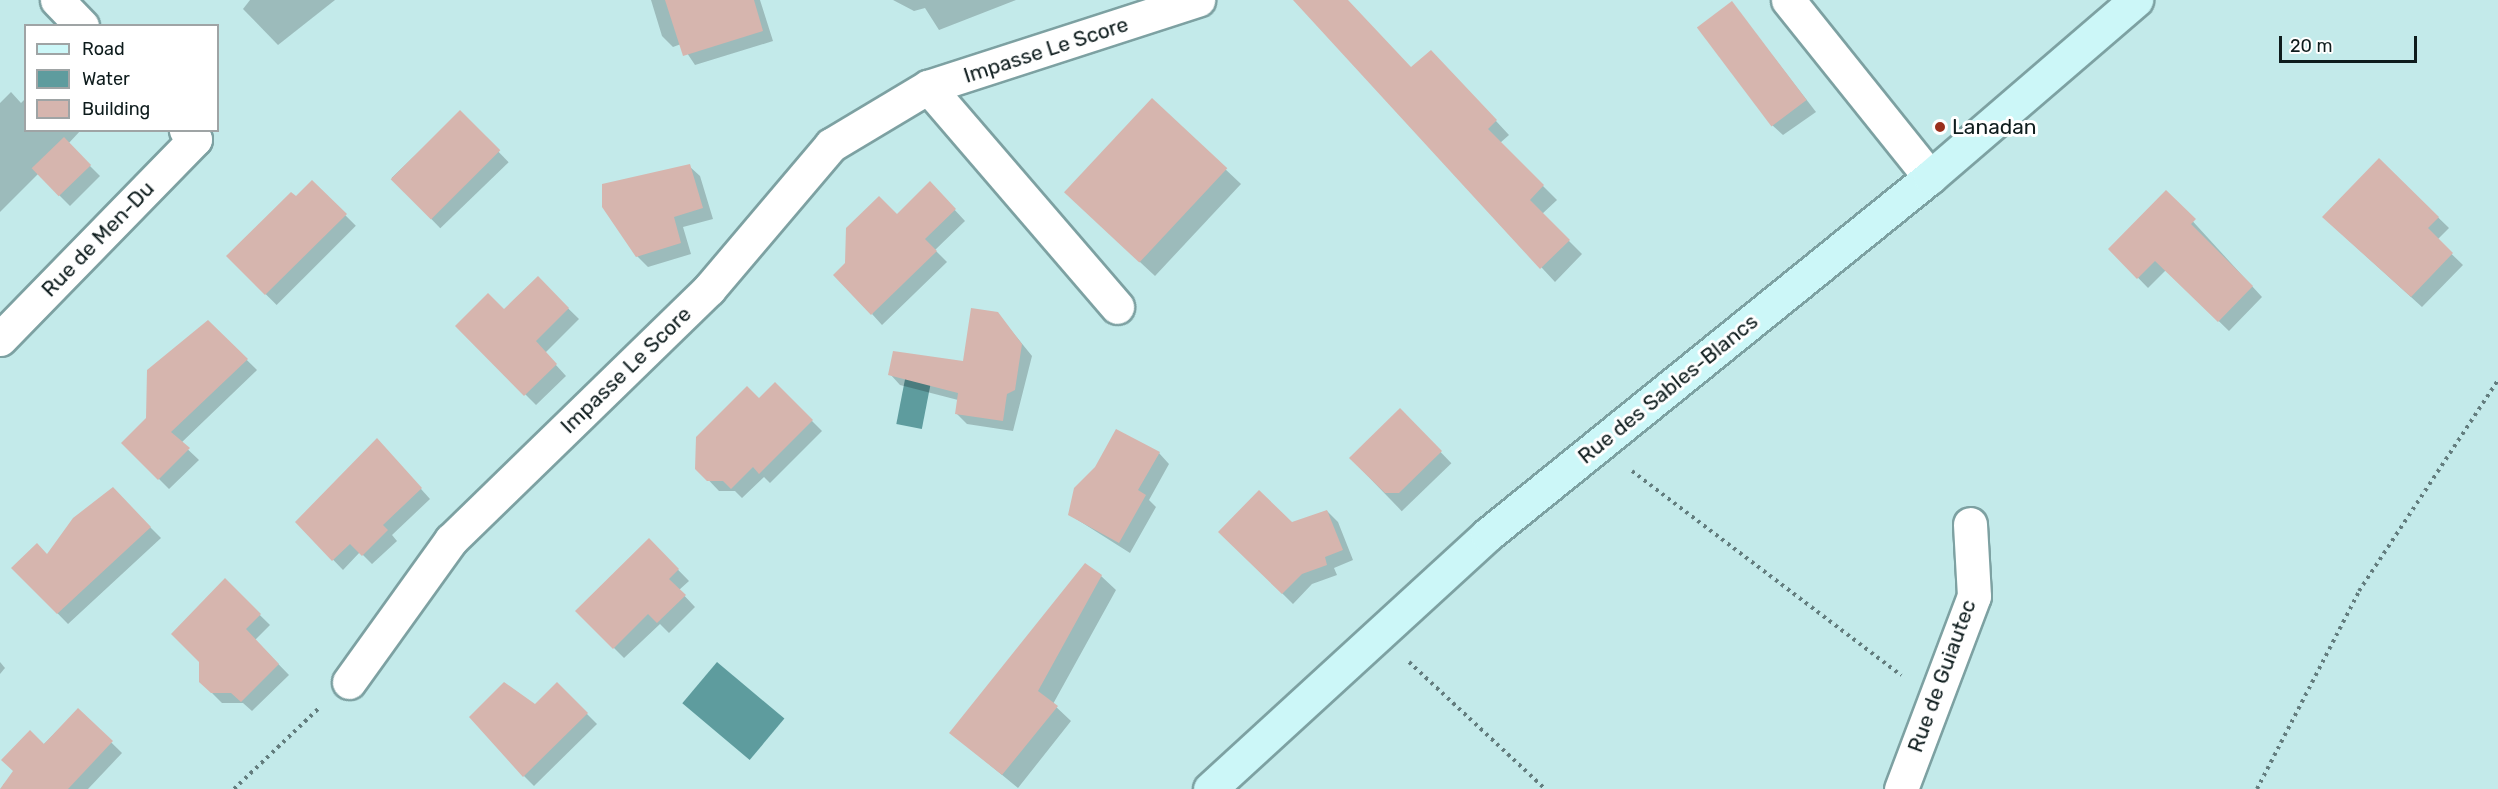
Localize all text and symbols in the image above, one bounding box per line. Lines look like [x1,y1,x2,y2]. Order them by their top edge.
street label: Impasse Le Score [961,12,1131,88]
legend [24,24,219,132]
scale bar [2282,24,2420,62]
text: 20 m [2290,35,2332,57]
text: Road [82,38,125,60]
text: Water [82,68,130,90]
text: Building [82,98,150,120]
place label: Lanadan [1952,114,2037,140]
marker: Lanadan [1933,120,1947,134]
street label: Rue de Men-Du [36,176,160,302]
street label: Impasse Le Score [556,301,696,439]
street label: Rue des Sables-Blancs [1573,309,1763,469]
street label: Rue de Guiautec [1903,596,1981,756]

